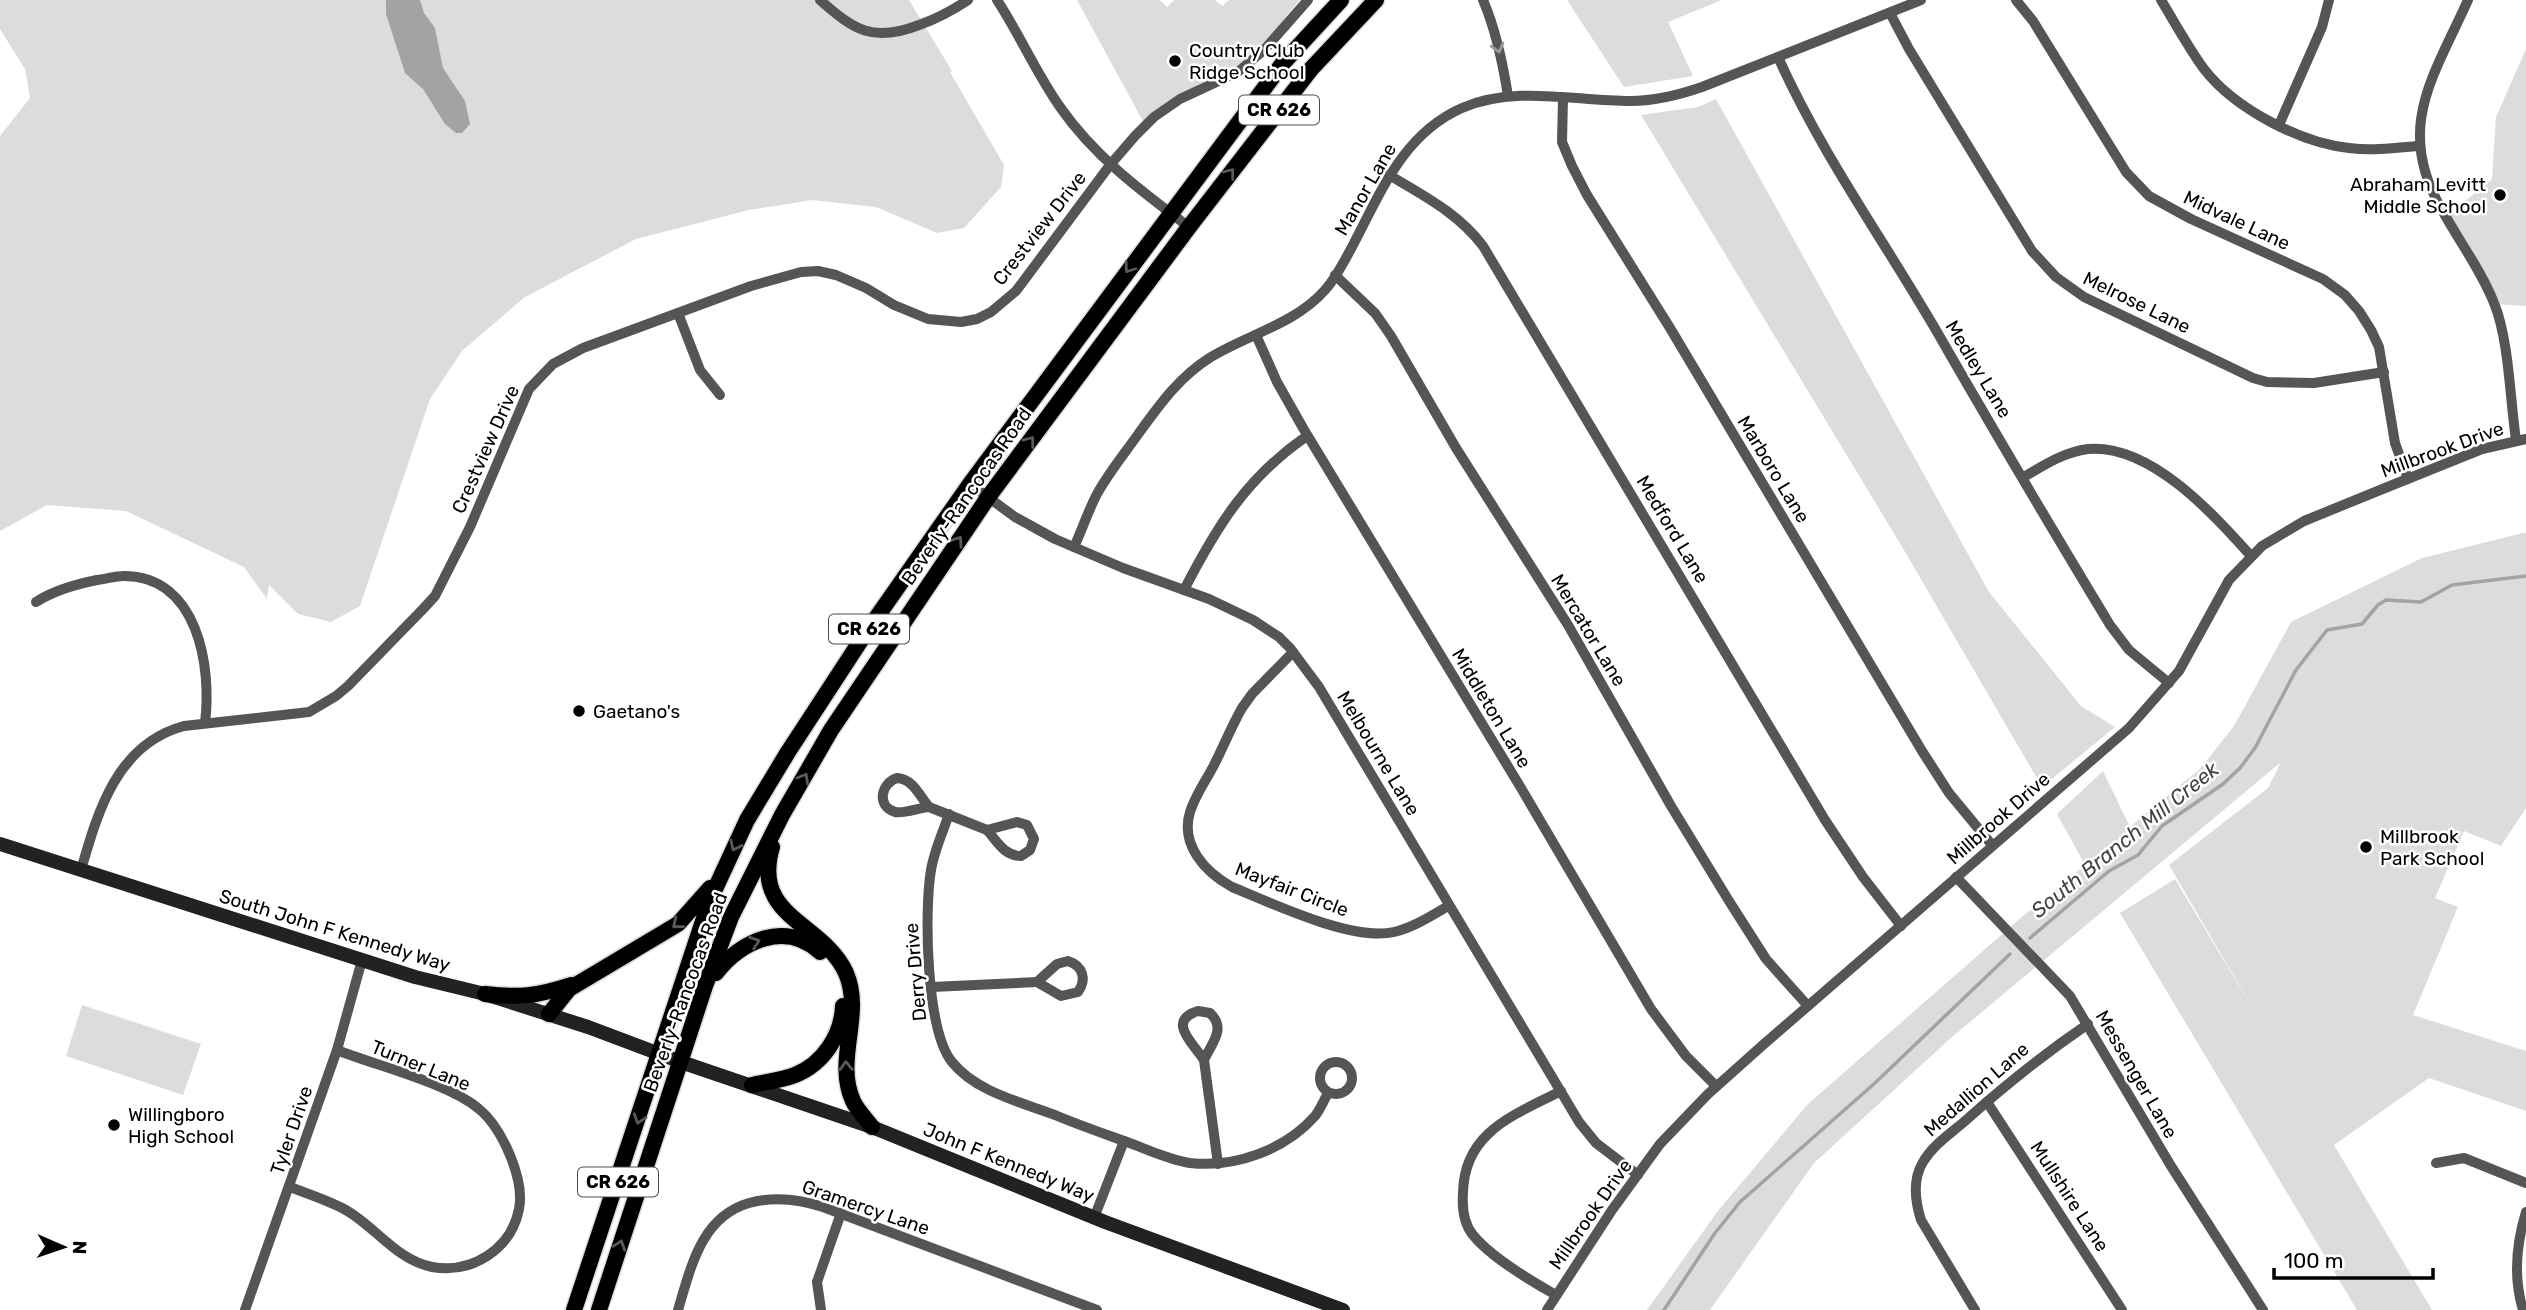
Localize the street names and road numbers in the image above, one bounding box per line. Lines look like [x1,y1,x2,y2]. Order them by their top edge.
road number: CR 626 [1239,96,1319,124]
street label: Manor Lane [1330,139,1401,240]
street label: Crestview Drive [988,167,1091,290]
street label: Midvale Lane [2180,186,2294,255]
street label: Melrose Lane [2079,267,2194,338]
street label: Medley Lane [1940,316,2017,422]
street label: Crestview Drive [447,381,524,517]
street label: Beverly-Rancocas Road [896,403,1036,589]
street label: Marboro Lane [1733,411,1815,527]
street label: Millbrook Drive [2378,417,2507,482]
street label: Medford Lane [1631,471,1714,587]
street label: Mercator Lane [1546,570,1631,691]
road number: CR 626 [829,614,909,644]
street label: Middleton Lane [1447,644,1536,772]
street label: Melbourne Lane [1332,687,1425,820]
street label: Millbrook Drive [1942,767,2055,869]
street label: Mayfair Circle [1232,857,1352,922]
street label: South John F Kennedy Way [217,884,453,977]
street label: Beverly-Rancocas Road [639,889,732,1095]
street label: Derry Drive [900,922,931,1022]
street label: Messenger Lane [2091,1006,2183,1142]
street label: Turner Lane [368,1035,474,1096]
street label: Medallion Lane [1919,1037,2034,1141]
street label: Tyler Drive [266,1083,317,1178]
street label: John F Kennedy Way [920,1118,1098,1207]
street label: Mullshire Lane [2025,1137,2114,1256]
street label: Millbrook Drive [1544,1155,1637,1274]
road number: CR 626 [578,1168,658,1196]
street label: Gramercy Lane [799,1175,933,1240]

